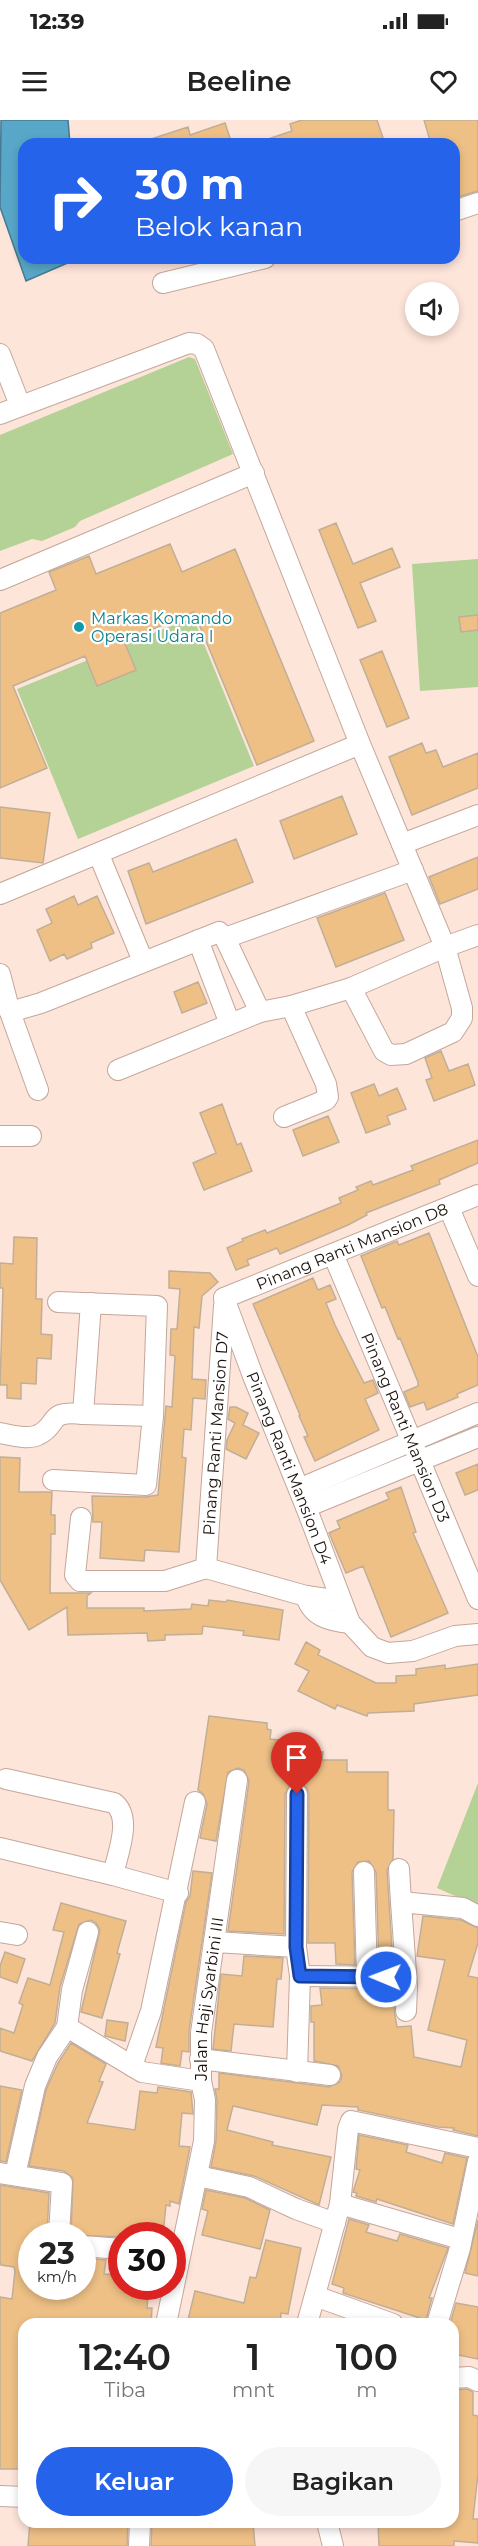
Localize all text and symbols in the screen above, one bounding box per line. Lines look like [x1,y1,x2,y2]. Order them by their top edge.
text: 12:39 [30,8,84,35]
icon: menu [18,65,51,98]
text: Beeline [186,65,292,98]
icon: heart [427,65,460,98]
text: 30 m [135,158,244,210]
icon: right [36,162,114,240]
text: Belok kanan [135,210,303,243]
map controls [405,282,459,336]
button: sound [405,282,459,336]
place label: Markas Komando Operasi Udara I [91,609,232,646]
marker: Markas Komando Operasi Udara I [72,620,86,634]
street label: Pinang Ranti Mansion D8 [253,1199,450,1293]
street label: Pinang Ranti Mansion D3 [358,1330,454,1525]
street label: Pinang Ranti Mansion D7 [199,1331,232,1536]
street label: Pinang Ranti Mansion D4 [243,1369,336,1567]
pin [271,1732,322,1794]
icon: arrive [280,1741,313,1774]
street label: Jalan Haji Syarbini III [191,1916,227,2082]
position arrow [354,1945,418,2009]
speed limit sign: 30 [108,2222,186,2300]
text: 23 [39,2235,75,2272]
text: km/h [37,2267,77,2286]
text: 12:40 [79,2335,171,2379]
text: 1 [247,2335,260,2379]
text: 100 [336,2335,398,2379]
text: Tiba [104,2378,146,2402]
text: mnt [232,2378,275,2402]
text: m [356,2378,378,2402]
button: Keluar [36,2447,233,2516]
button: Bagikan [245,2447,441,2516]

